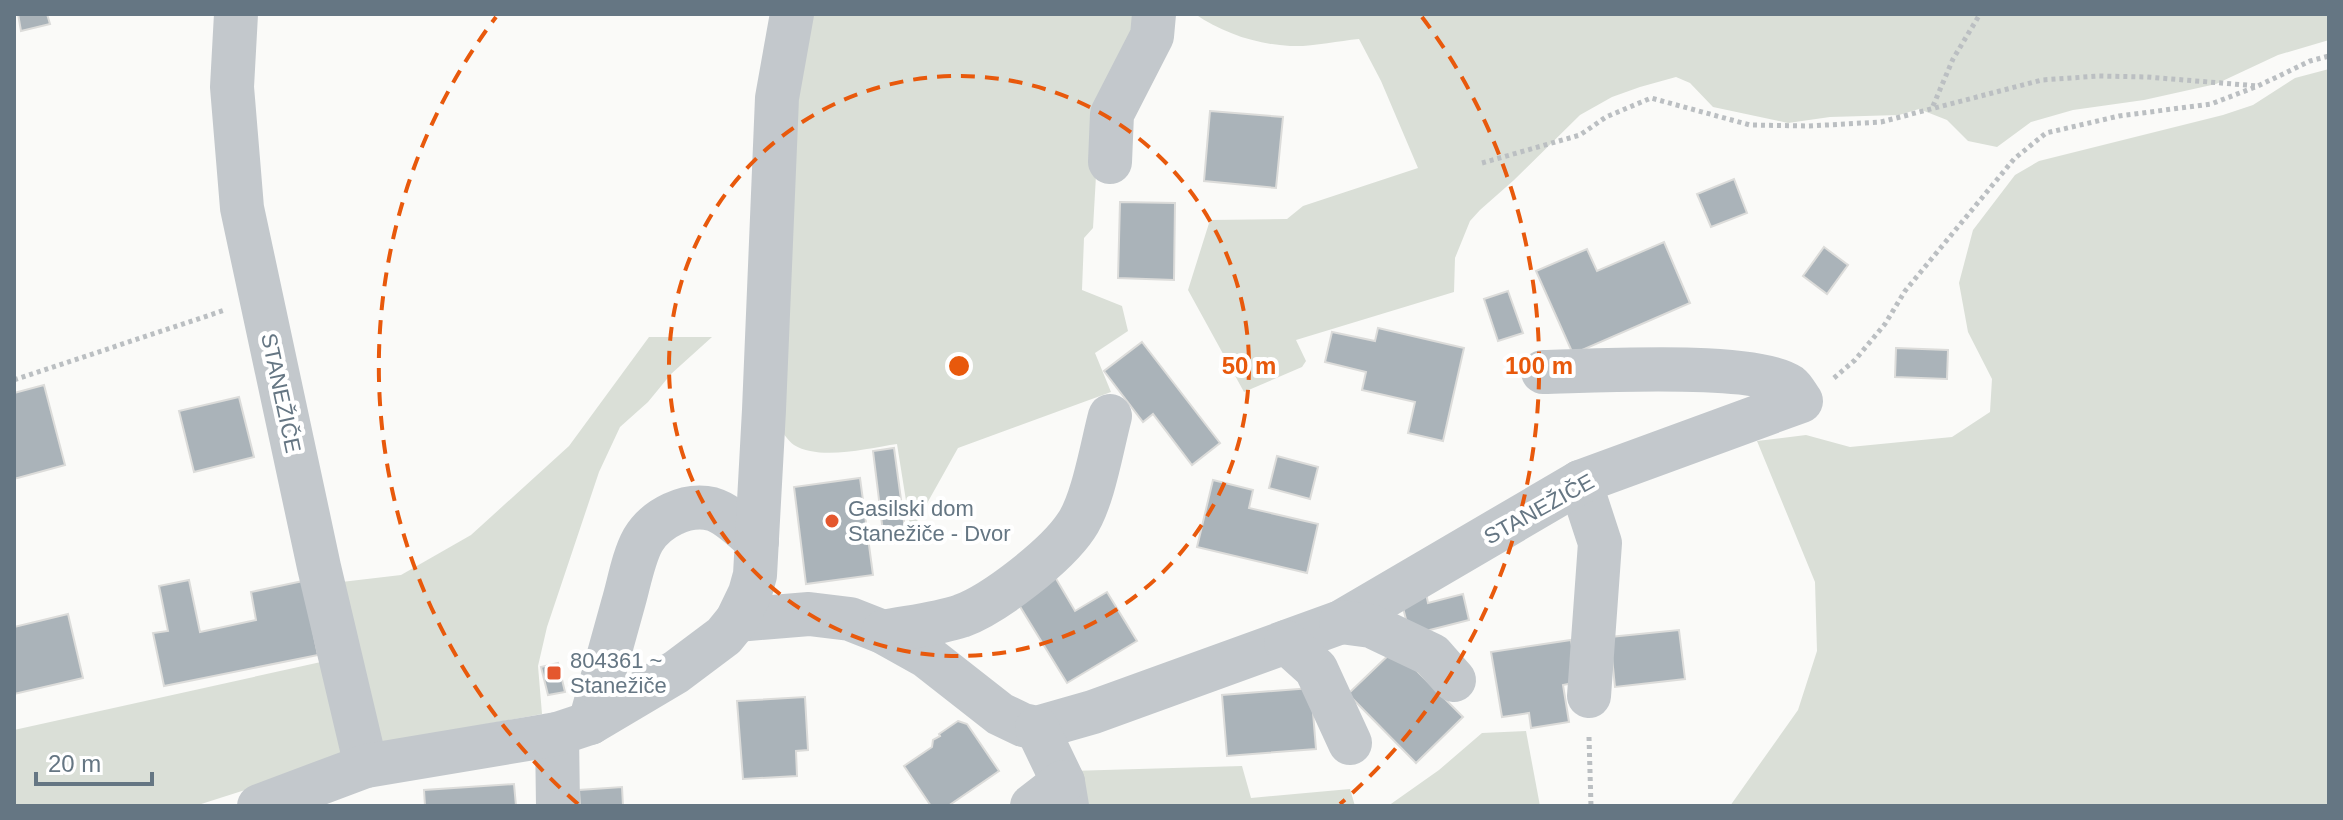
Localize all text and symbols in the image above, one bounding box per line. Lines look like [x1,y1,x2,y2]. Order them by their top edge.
street label: STANEŽIČE [256,331,306,455]
centre of rings [945,352,973,380]
text: 50 m [1222,352,1276,379]
text: 100 m [1505,352,1573,379]
street label: STANEŽIČE [1480,469,1598,549]
place label: Gasilski dom Stanežiče - Dvor [848,496,1011,546]
marker: Gasilski dom Stanežiče - Dvor [823,512,841,530]
place label: 804361 ~ Stanežiče [570,648,667,698]
marker: 804361 ~ Stanežiče [545,664,563,682]
scale bar [36,736,152,786]
text: 20 m [48,750,101,777]

